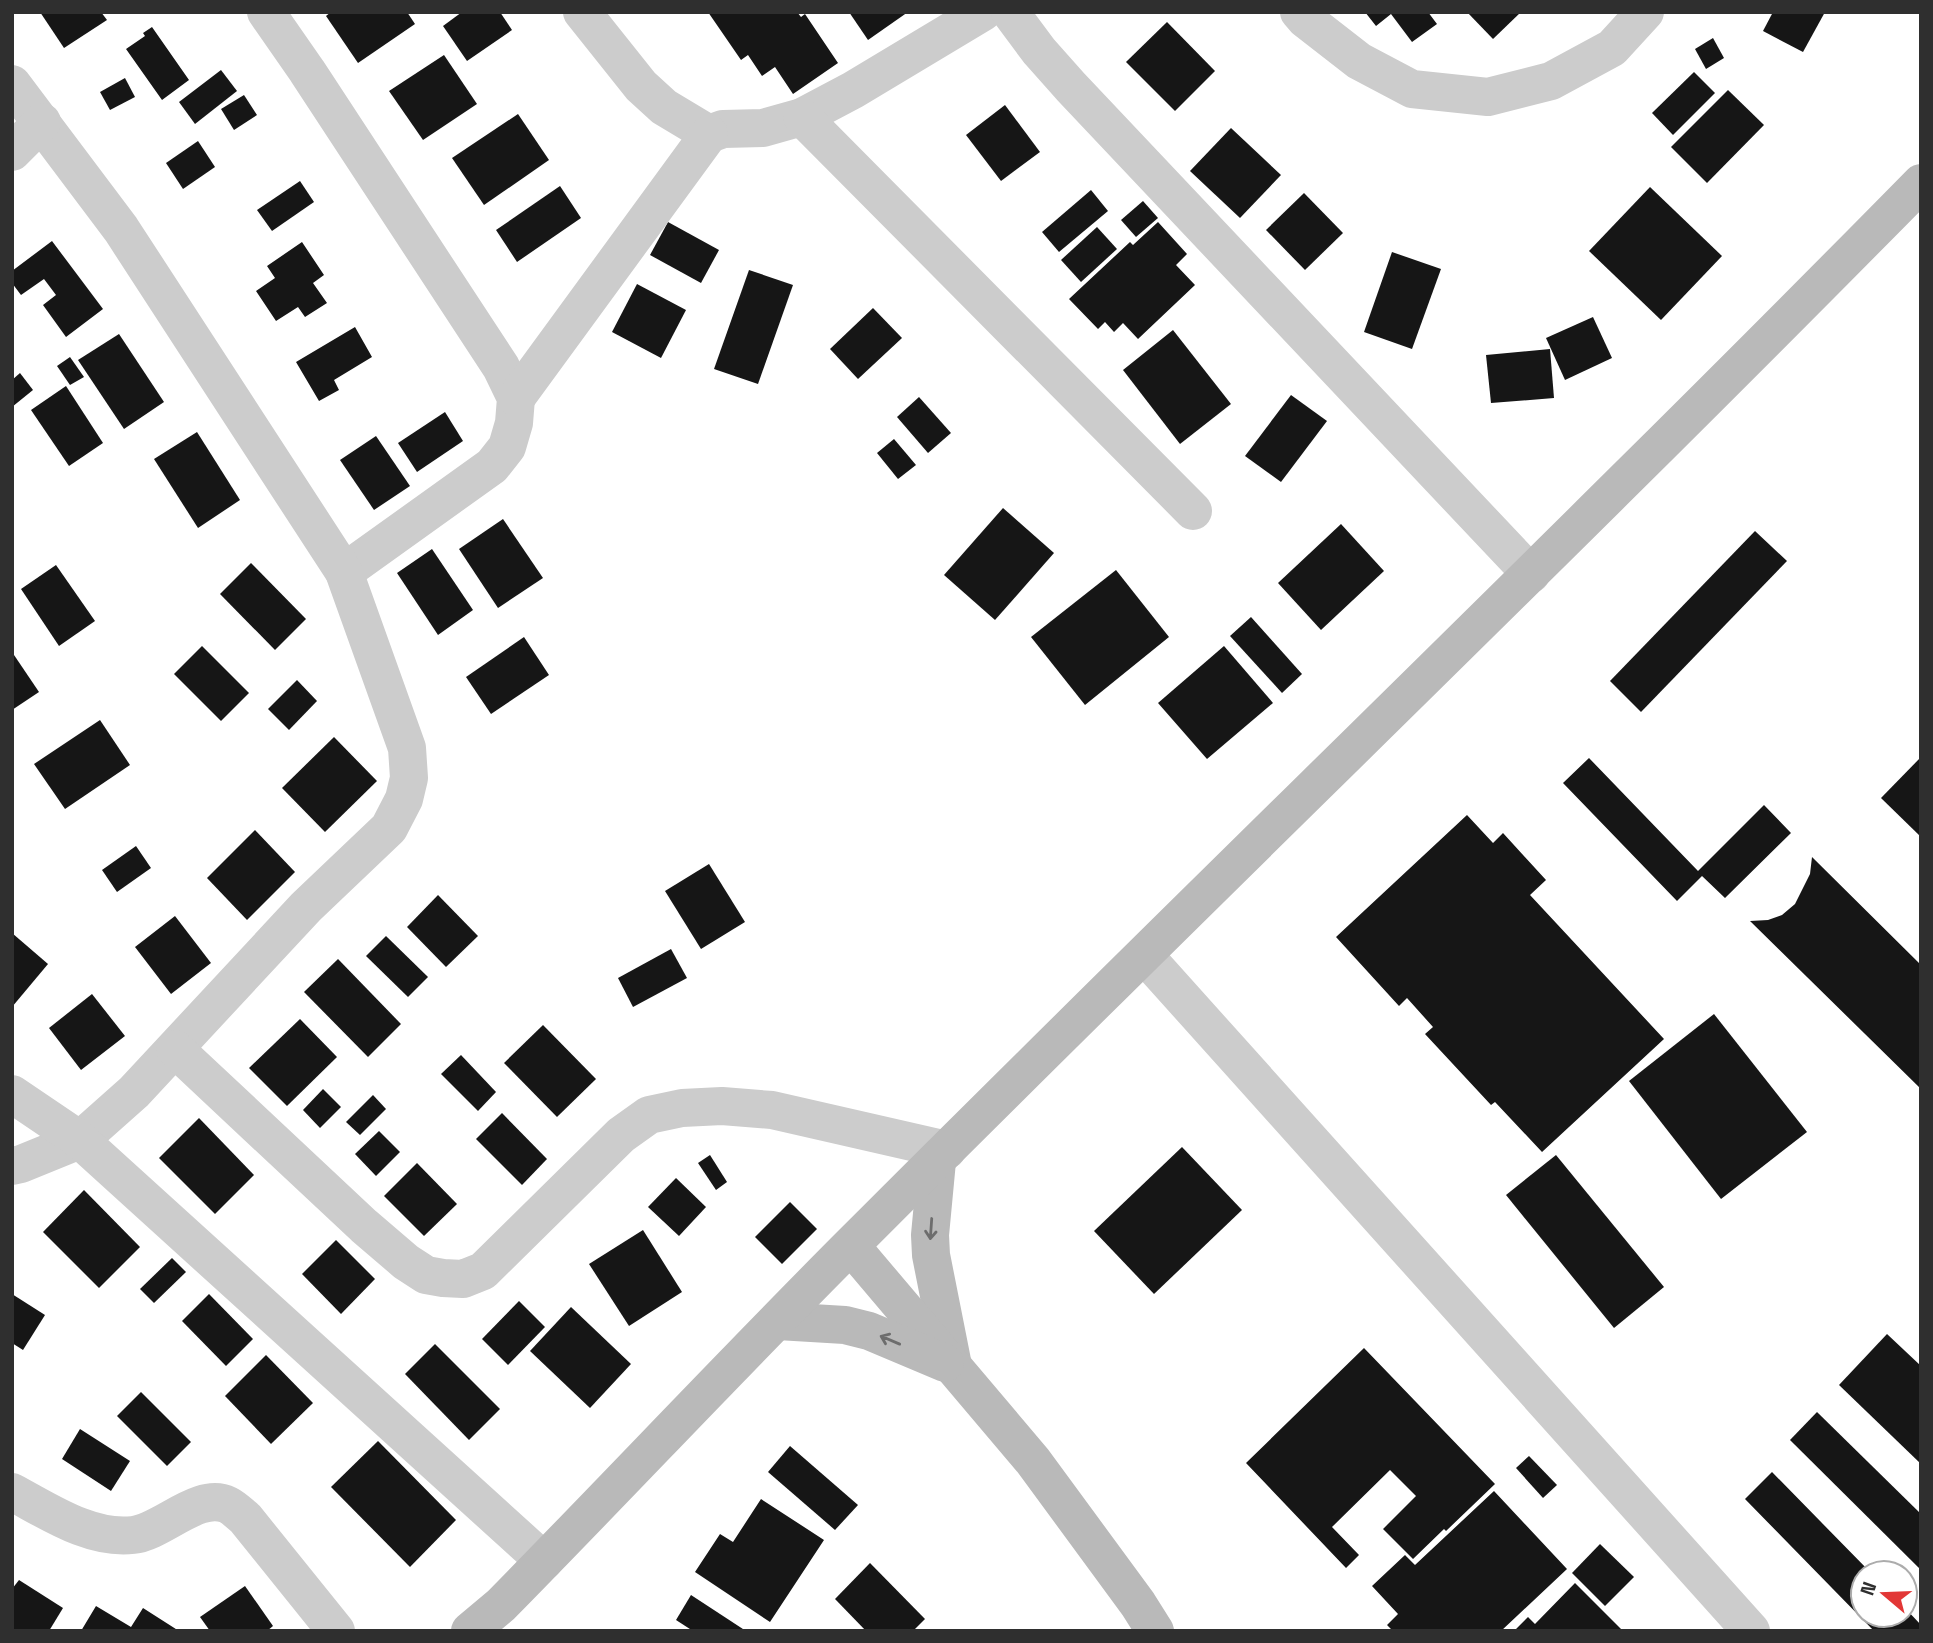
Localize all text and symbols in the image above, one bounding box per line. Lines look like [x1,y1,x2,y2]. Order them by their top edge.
one-way arrow [924,1217,937,1239]
one-way arrow [880,1332,901,1345]
north arrow [1849,1559,1919,1629]
text: N [1855,1579,1882,1599]

